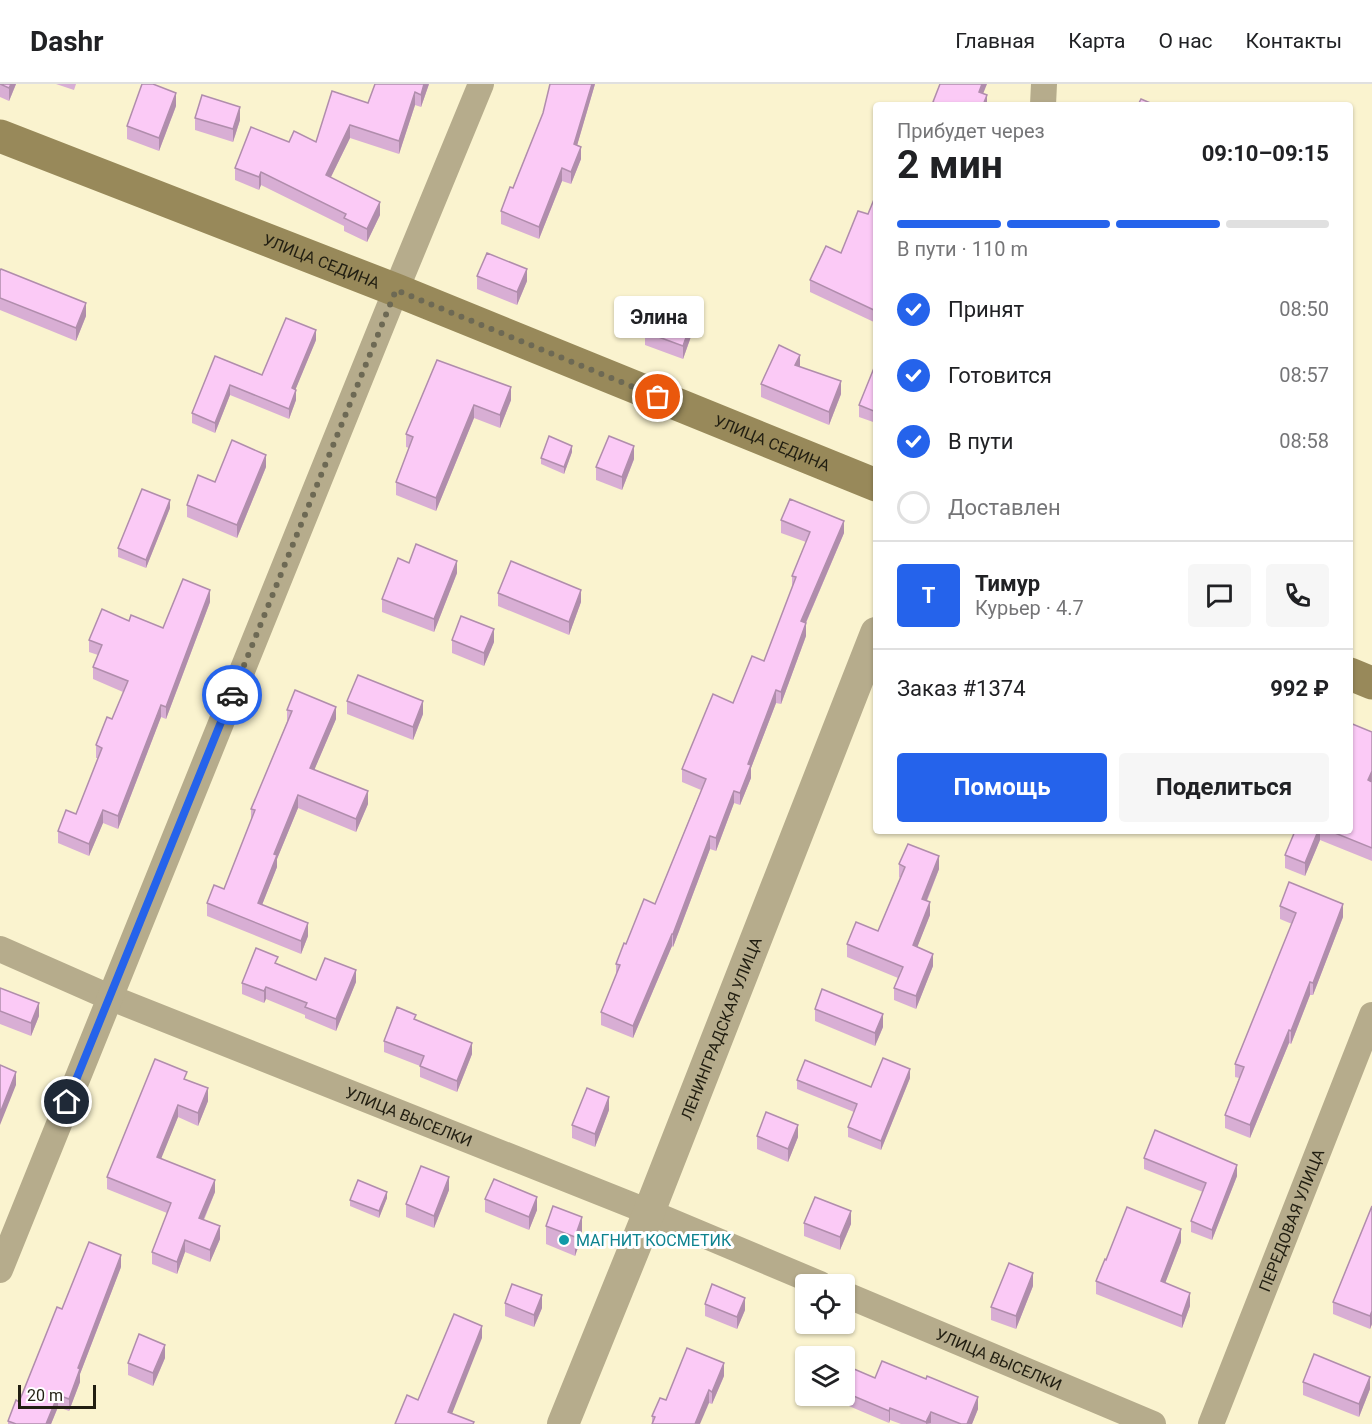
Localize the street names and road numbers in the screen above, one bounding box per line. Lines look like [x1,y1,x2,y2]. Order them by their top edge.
street label: УЛИЦА СЕДИНА [260,230,383,293]
street label: УЛИЦА СЕДИНА [711,411,833,476]
street label: ЛЕНИНГРАДСКАЯ УЛИЦА [677,934,766,1123]
street label: УЛИЦА ВЫСЕЛКИ [343,1083,475,1151]
street label: ПЕРЕДОВАЯ УЛИЦА [1255,1146,1329,1295]
street label: УЛИЦА ВЫСЕЛКИ [933,1325,1065,1395]

